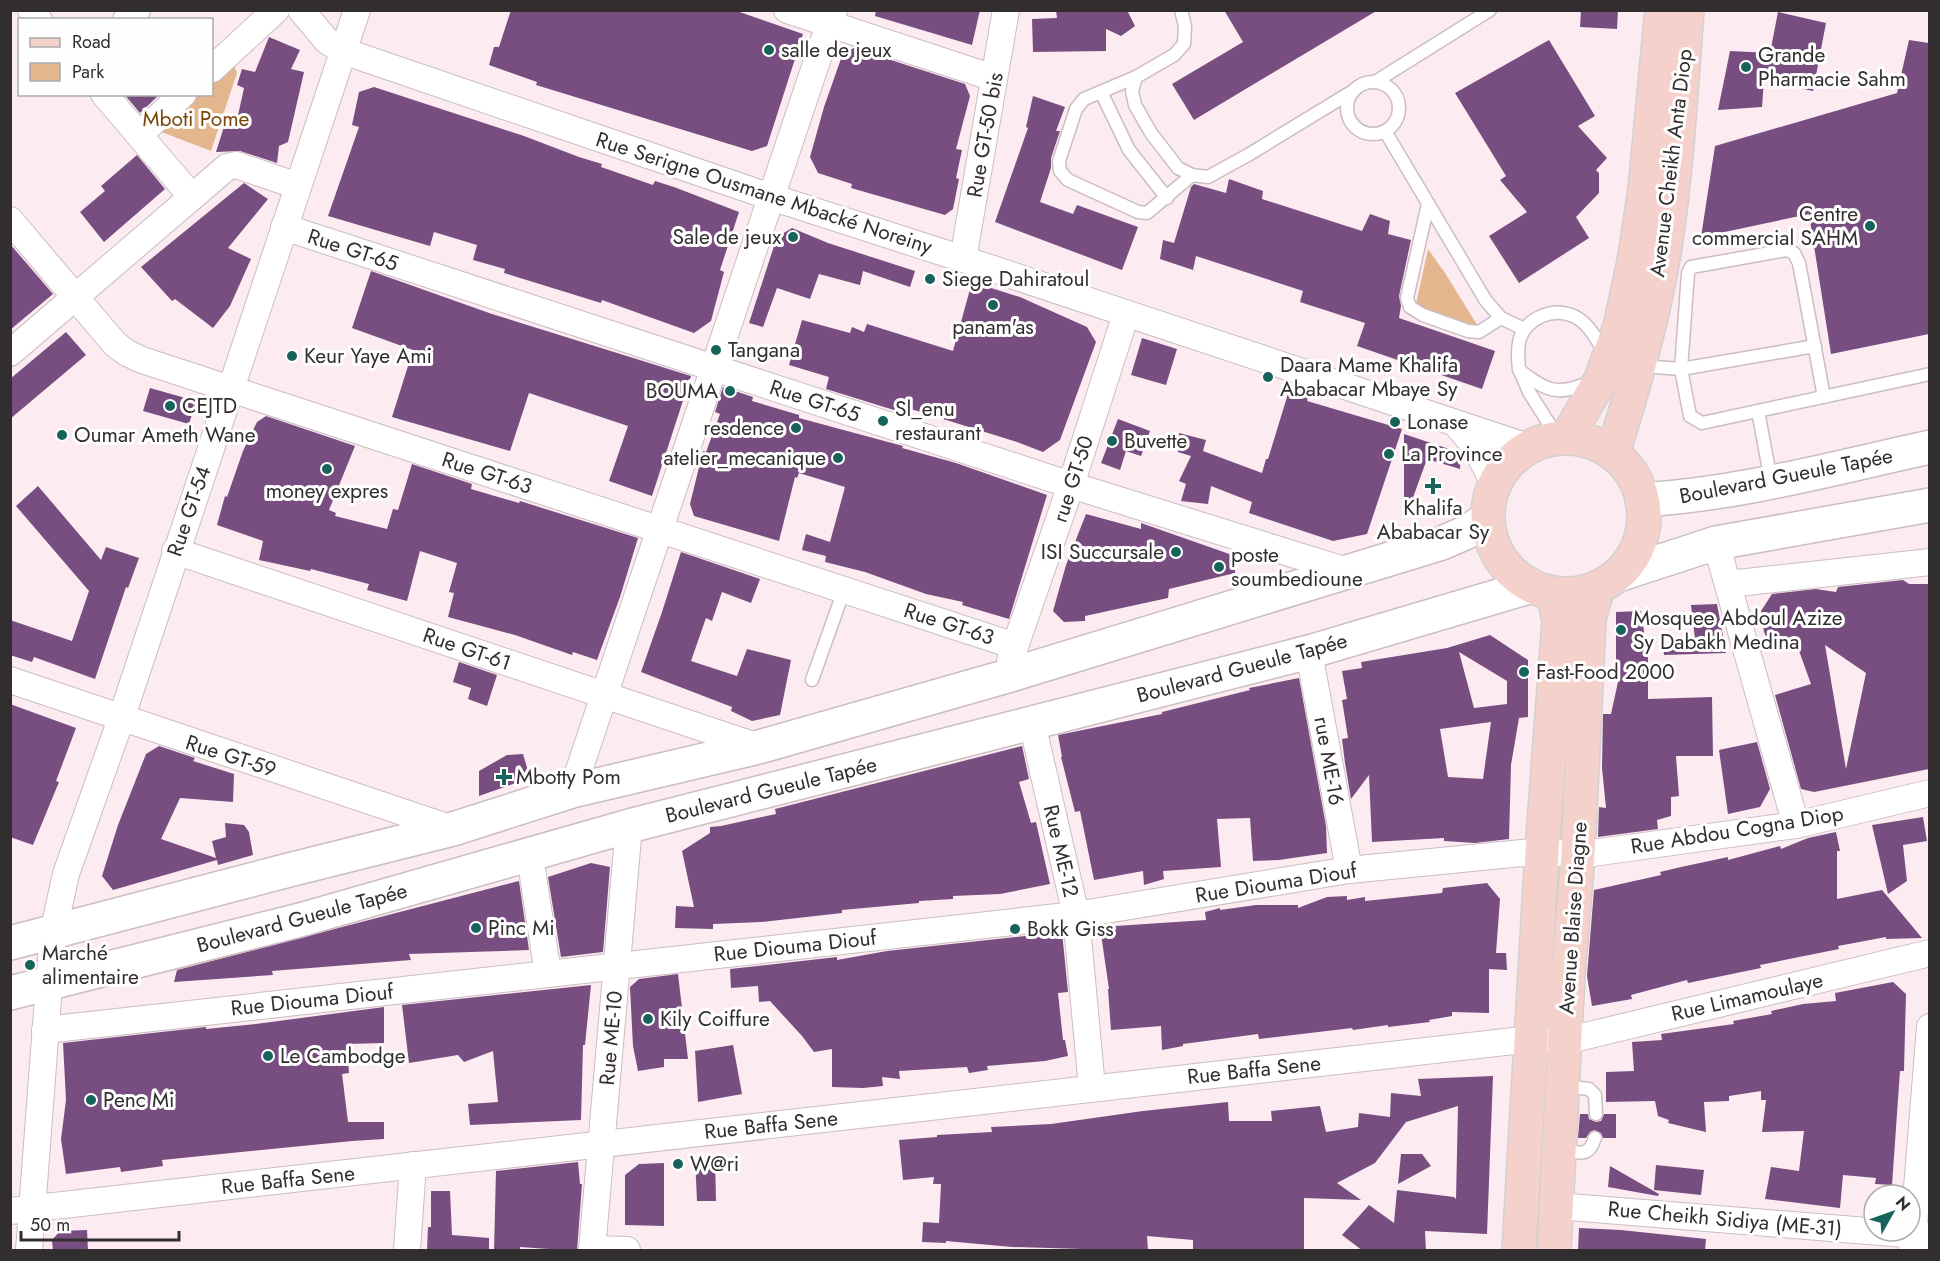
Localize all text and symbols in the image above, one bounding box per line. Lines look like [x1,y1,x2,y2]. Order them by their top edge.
legend [18,18,213,96]
text: Road [72,29,111,55]
place label: salle de jeux [781,35,892,65]
place label: Grande Pharmacie Sahm [1758,40,1906,94]
marker: salle de jeux [762,43,776,57]
street label: Avenue Cheikh Anta Diop [1642,47,1700,279]
text: Park [72,59,104,85]
marker: Grande Pharmacie Sahm [1739,60,1753,74]
street label: Rue GT-50 bis [959,70,1011,200]
park label: Mboti Pome [143,104,250,134]
street label: Rue Serigne Ousmane Mbacké Noreiny [592,124,937,262]
place label: Centre commercial SAHM [1692,199,1858,253]
marker: Centre commercial SAHM [1863,219,1877,233]
street label: Rue GT-65 [304,221,402,279]
place label: Sale de jeux [672,222,781,252]
marker: Sale de jeux [786,230,800,244]
place label: Siege Dahiratoul [942,264,1089,294]
marker: Siege Dahiratoul [923,272,937,286]
marker: panam'as [986,298,1000,312]
place label: panam'as [952,312,1034,342]
place label: Tangana [728,335,800,365]
place label: Keur Yaye Ami [304,341,432,371]
marker: Tangana [709,343,723,357]
marker: Keur Yaye Ami [285,349,299,363]
place label: Daara Mame Khalifa Ababacar Mbaye Sy [1280,350,1458,404]
marker: Daara Mame Khalifa Ababacar Mbaye Sy [1261,370,1275,384]
street label: Rue GT-65 [766,372,864,430]
place label: BOUMA [646,376,718,406]
marker: BOUMA [723,384,737,398]
place label: CEJTD [182,391,237,421]
place label: Sl_enu restaurant [895,394,981,448]
marker: CEJTD [163,399,177,413]
place label: Lonase [1407,407,1469,437]
place label: resdence [703,413,784,443]
marker: Sl_enu restaurant [876,414,890,428]
marker: Lonase [1388,415,1402,429]
place label: Oumar Ameth Wane [74,420,256,450]
marker: resdence [789,421,803,435]
place label: Buvette [1124,426,1188,456]
marker: Oumar Ameth Wane [55,428,69,442]
street label: rue GT-50 [1045,432,1101,526]
marker: Buvette [1105,434,1119,448]
place label: La Province [1401,439,1503,469]
street label: Boulevard Gueule Tapée [1677,441,1895,511]
place label: atelier_mecanique [664,443,826,473]
street label: Rue GT-63 [438,444,536,502]
marker: La Province [1382,447,1396,461]
marker: atelier_mecanique [831,451,845,465]
street label: Rue GT-54 [160,462,218,560]
marker: money expres [320,462,334,476]
place label: money expres [266,476,388,506]
marker: Khalifa Ababacar Sy [1426,479,1440,493]
place label: Khalifa Ababacar Sy [1377,493,1490,547]
place label: ISI Succursale [1041,537,1164,567]
place label: poste soumbedioune [1231,540,1363,594]
marker: ISI Succursale [1169,545,1183,559]
marker: poste soumbedioune [1212,560,1226,574]
street label: Rue GT-63 [900,595,998,653]
place label: Mosquee Abdoul Azize Sy Dabakh Medina [1633,603,1843,657]
street label: Rue GT-61 [419,620,515,678]
marker: Mosquee Abdoul Azize Sy Dabakh Medina [1614,623,1628,637]
street label: Boulevard Gueule Tapée [1133,625,1351,711]
place label: Fast-Food 2000 [1536,657,1675,687]
marker: Fast-Food 2000 [1517,665,1531,679]
street label: rue ME-16 [1306,714,1352,808]
street label: Rue GT-59 [182,727,280,785]
street label: Boulevard Gueule Tapée [662,749,880,831]
place label: Mbotty Pom [516,762,621,792]
marker: Mbotty Pom [497,770,511,784]
street label: Rue Abdou Cogna Diop [1629,798,1846,862]
street label: Rue ME-12 [1036,802,1086,900]
street label: Avenue Blaise Diagne [1551,820,1595,1015]
street label: Rue Diouma Diouf [1193,855,1360,911]
street label: Boulevard Gueule Tapée [193,875,411,961]
place label: Pinc Mi [488,913,555,943]
place label: Bokk Giss [1027,914,1114,944]
marker: Pinc Mi [469,921,483,935]
street label: Rue Diouma Diouf [712,922,879,969]
marker: Bokk Giss [1008,922,1022,936]
place label: Marché alimentaire [42,938,139,992]
marker: Marché alimentaire [23,958,37,972]
street label: Rue Limamoulaye [1668,965,1826,1029]
street label: Rue Diouma Diouf [229,976,396,1023]
street label: Rue ME-10 [592,989,630,1087]
place label: Kily Coiffure [660,1004,770,1034]
marker: Kily Coiffure [641,1012,655,1026]
place label: Le Cambodge [280,1041,406,1071]
street label: Rue Baffa Sene [1186,1048,1323,1092]
marker: Le Cambodge [261,1049,275,1063]
place label: Penc Mi [103,1085,175,1115]
marker: Penc Mi [84,1093,98,1107]
street label: Rue Baffa Sene [703,1103,840,1147]
place label: W@ri [690,1149,739,1179]
marker: W@ri [671,1157,685,1171]
street label: Rue Baffa Sene [220,1158,357,1202]
north arrow [1862,1183,1922,1243]
text: N [1890,1191,1916,1216]
street label: Rue Cheikh Sidiya (ME-31) [1607,1194,1843,1244]
scale bar [21,1204,178,1242]
text: 50 m [30,1212,70,1238]

